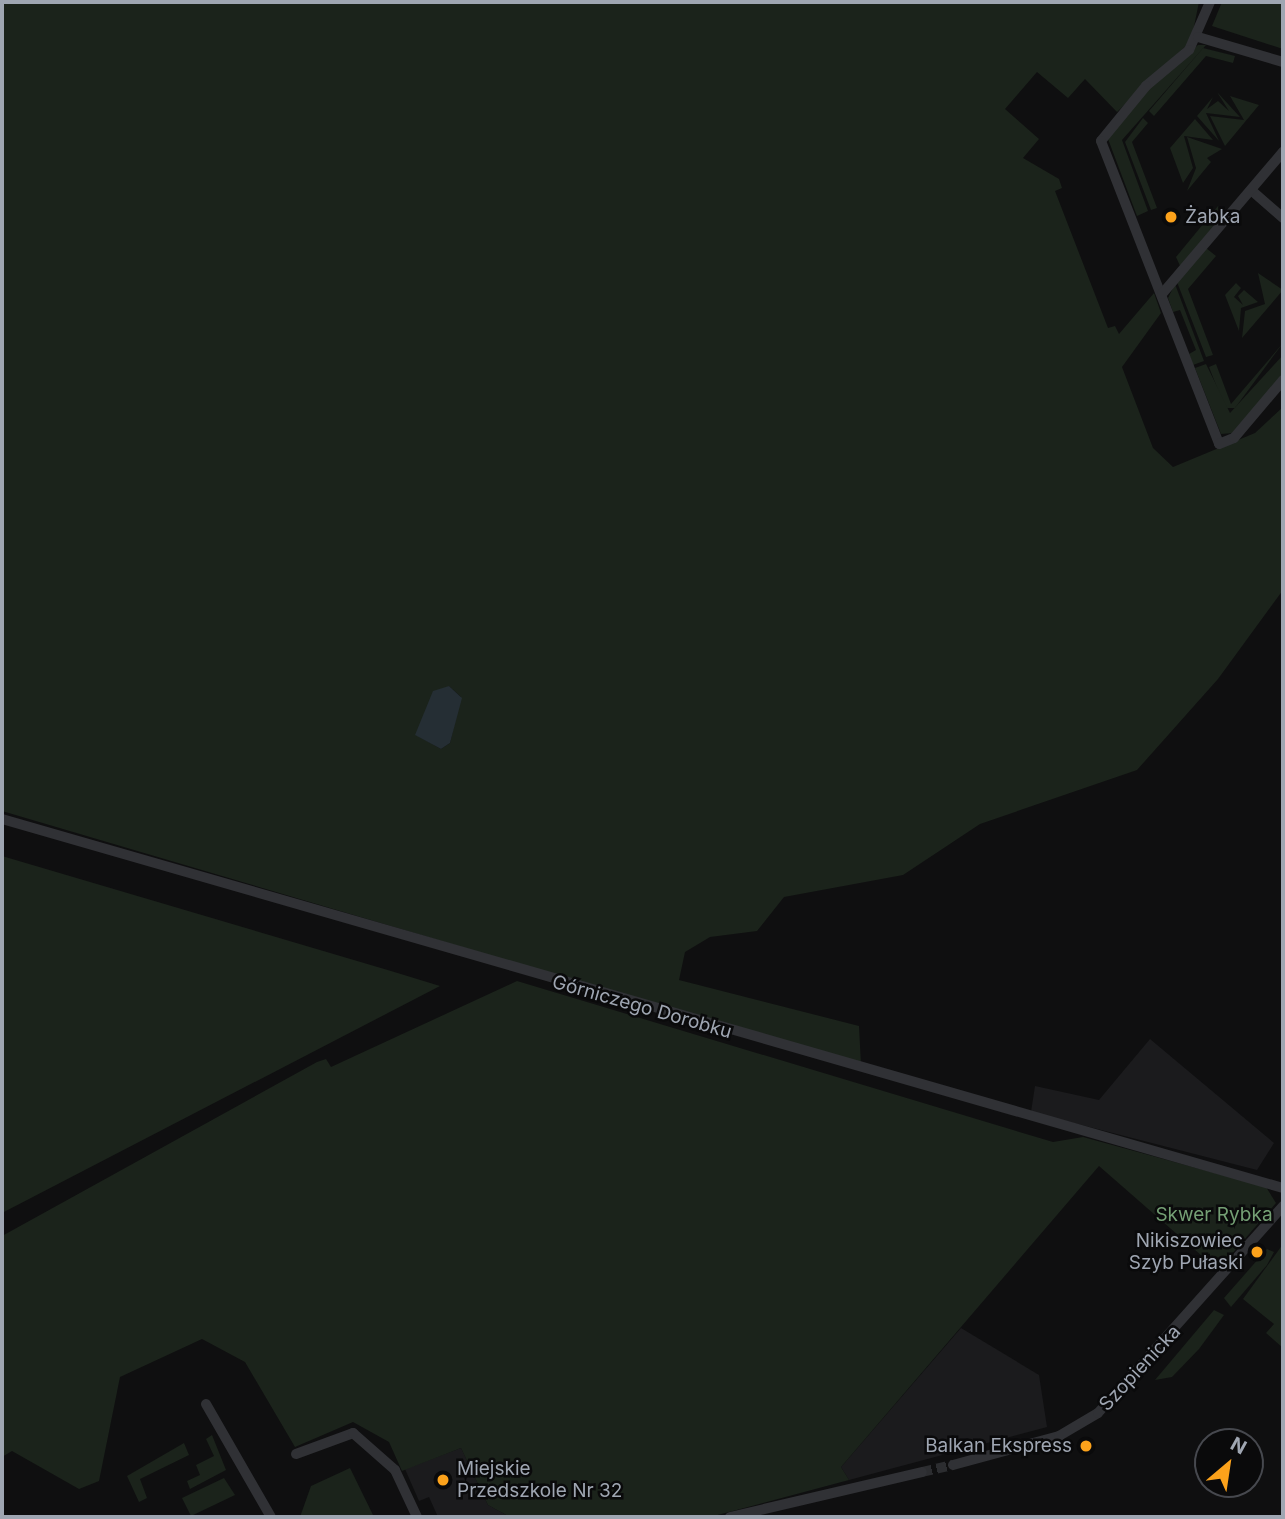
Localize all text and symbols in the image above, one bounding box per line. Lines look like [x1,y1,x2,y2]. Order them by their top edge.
place label: Żabka [1185,206,1240,228]
marker: Żabka [1163,209,1179,225]
street label: Górniczego Dorobku [550,970,734,1044]
park label: Skwer Rybka [1155,1204,1273,1226]
place label: Nikiszowiec Szyb Pułaski [1129,1230,1243,1274]
marker: Nikiszowiec Szyb Pułaski [1249,1244,1265,1260]
street label: Szopienicka [1095,1320,1185,1416]
north arrow [1194,1428,1264,1498]
text: N [1227,1432,1250,1460]
place label: Balkan Ekspress [925,1435,1072,1457]
marker: Balkan Ekspress [1078,1438,1094,1454]
place label: Miejskie Przedszkole Nr 32 [457,1458,622,1502]
marker: Miejskie Przedszkole Nr 32 [435,1472,451,1488]

